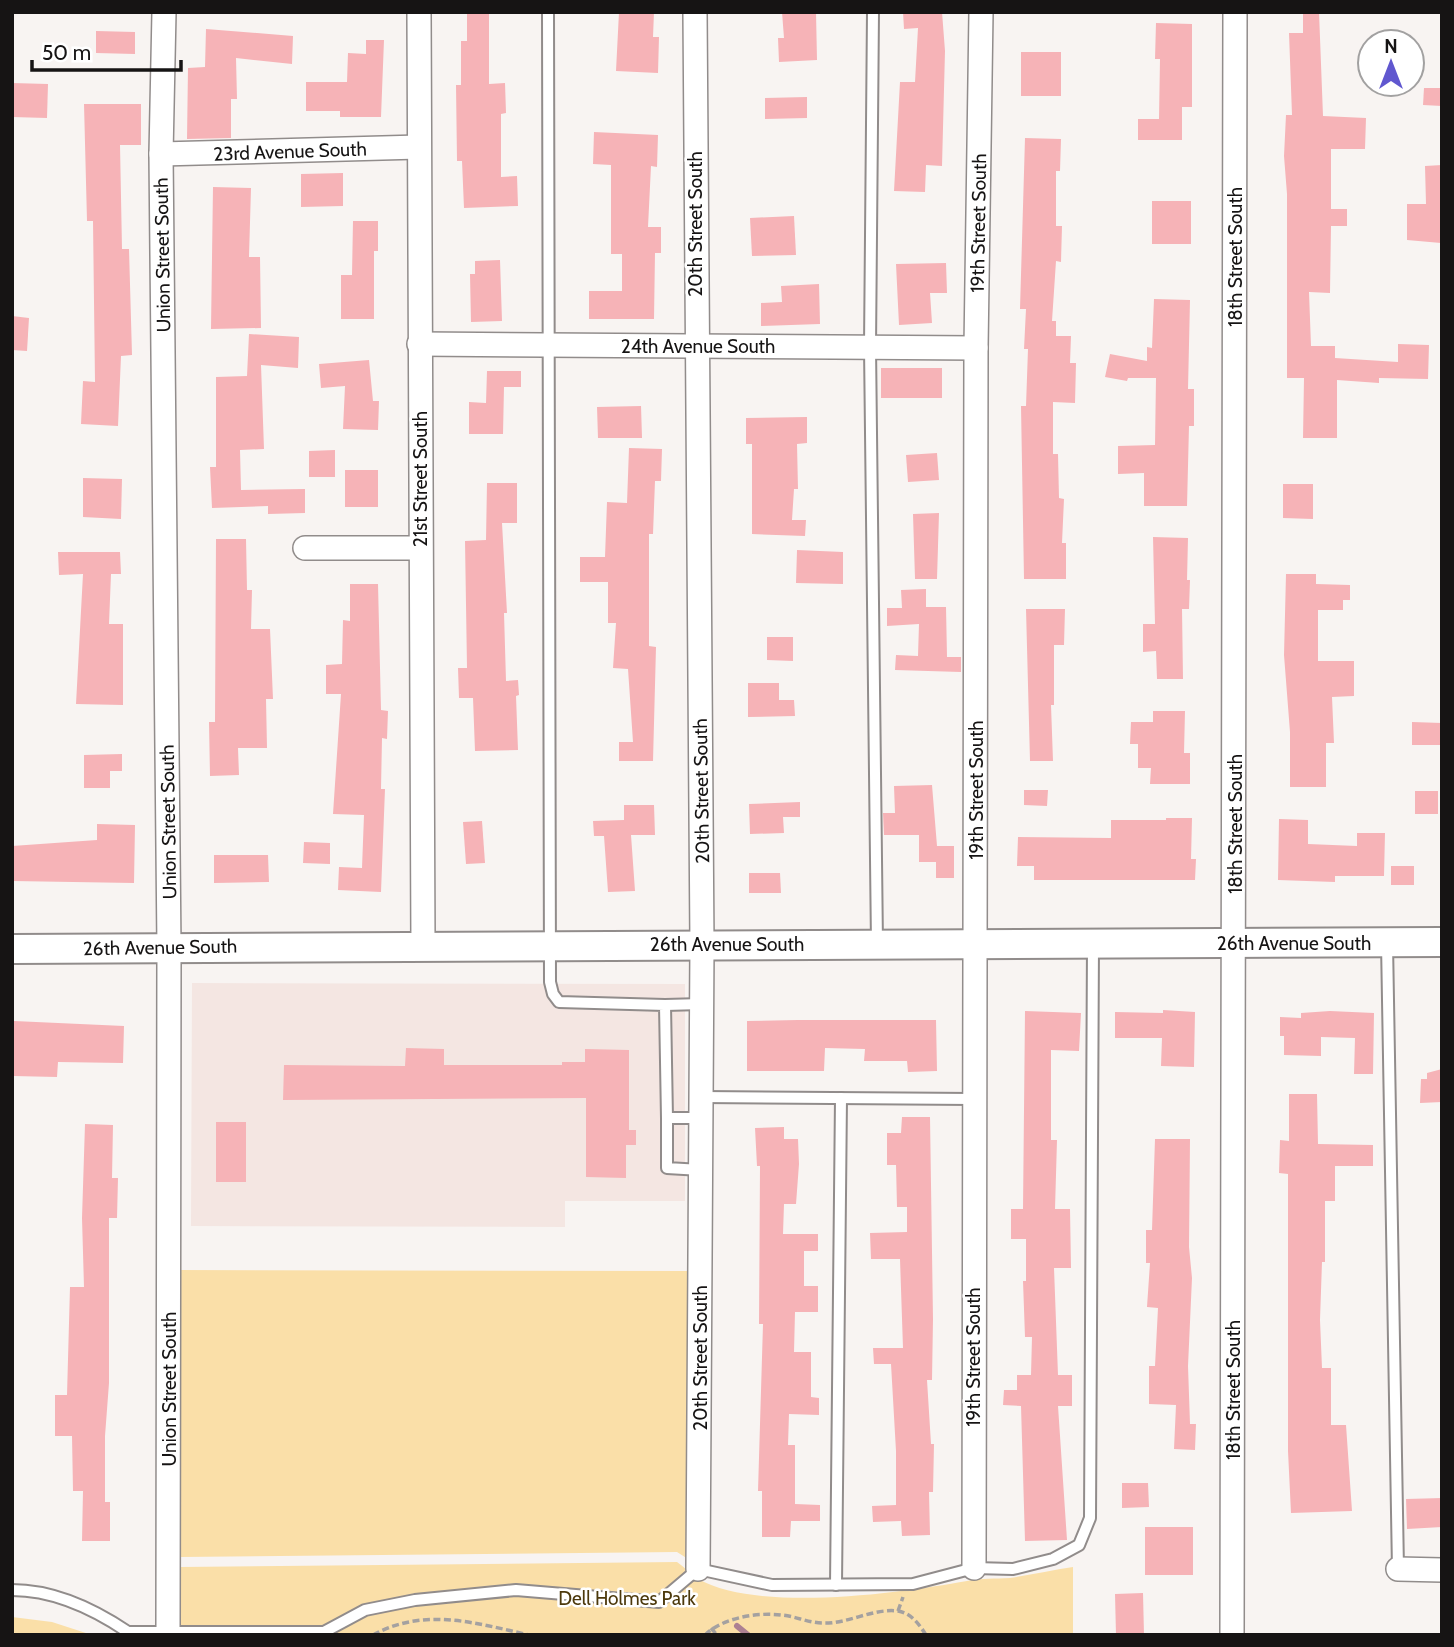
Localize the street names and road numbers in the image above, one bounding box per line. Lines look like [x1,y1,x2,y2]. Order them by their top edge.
street label: 23rd Avenue South [213,137,367,166]
street label: 20th Street South [684,151,707,297]
street label: 19th Street South [966,153,991,293]
street label: Union Street South [150,177,175,333]
street label: 18th Street South [1224,187,1247,327]
street label: 24th Avenue South [621,335,775,358]
street label: 21st Street South [409,411,432,547]
street label: 20th Street South [689,718,714,864]
street label: 19th Street South [965,720,988,860]
street label: Union Street South [156,744,181,900]
street label: 18th Street South [1224,754,1247,894]
street label: 26th Avenue South [1217,932,1371,955]
street label: 26th Avenue South [650,933,804,956]
street label: 26th Avenue South [83,935,237,960]
street label: 20th Street South [689,1285,712,1431]
street label: 19th Street South [962,1287,985,1427]
street label: Union Street South [158,1312,181,1466]
street label: 18th Street South [1222,1320,1245,1460]

